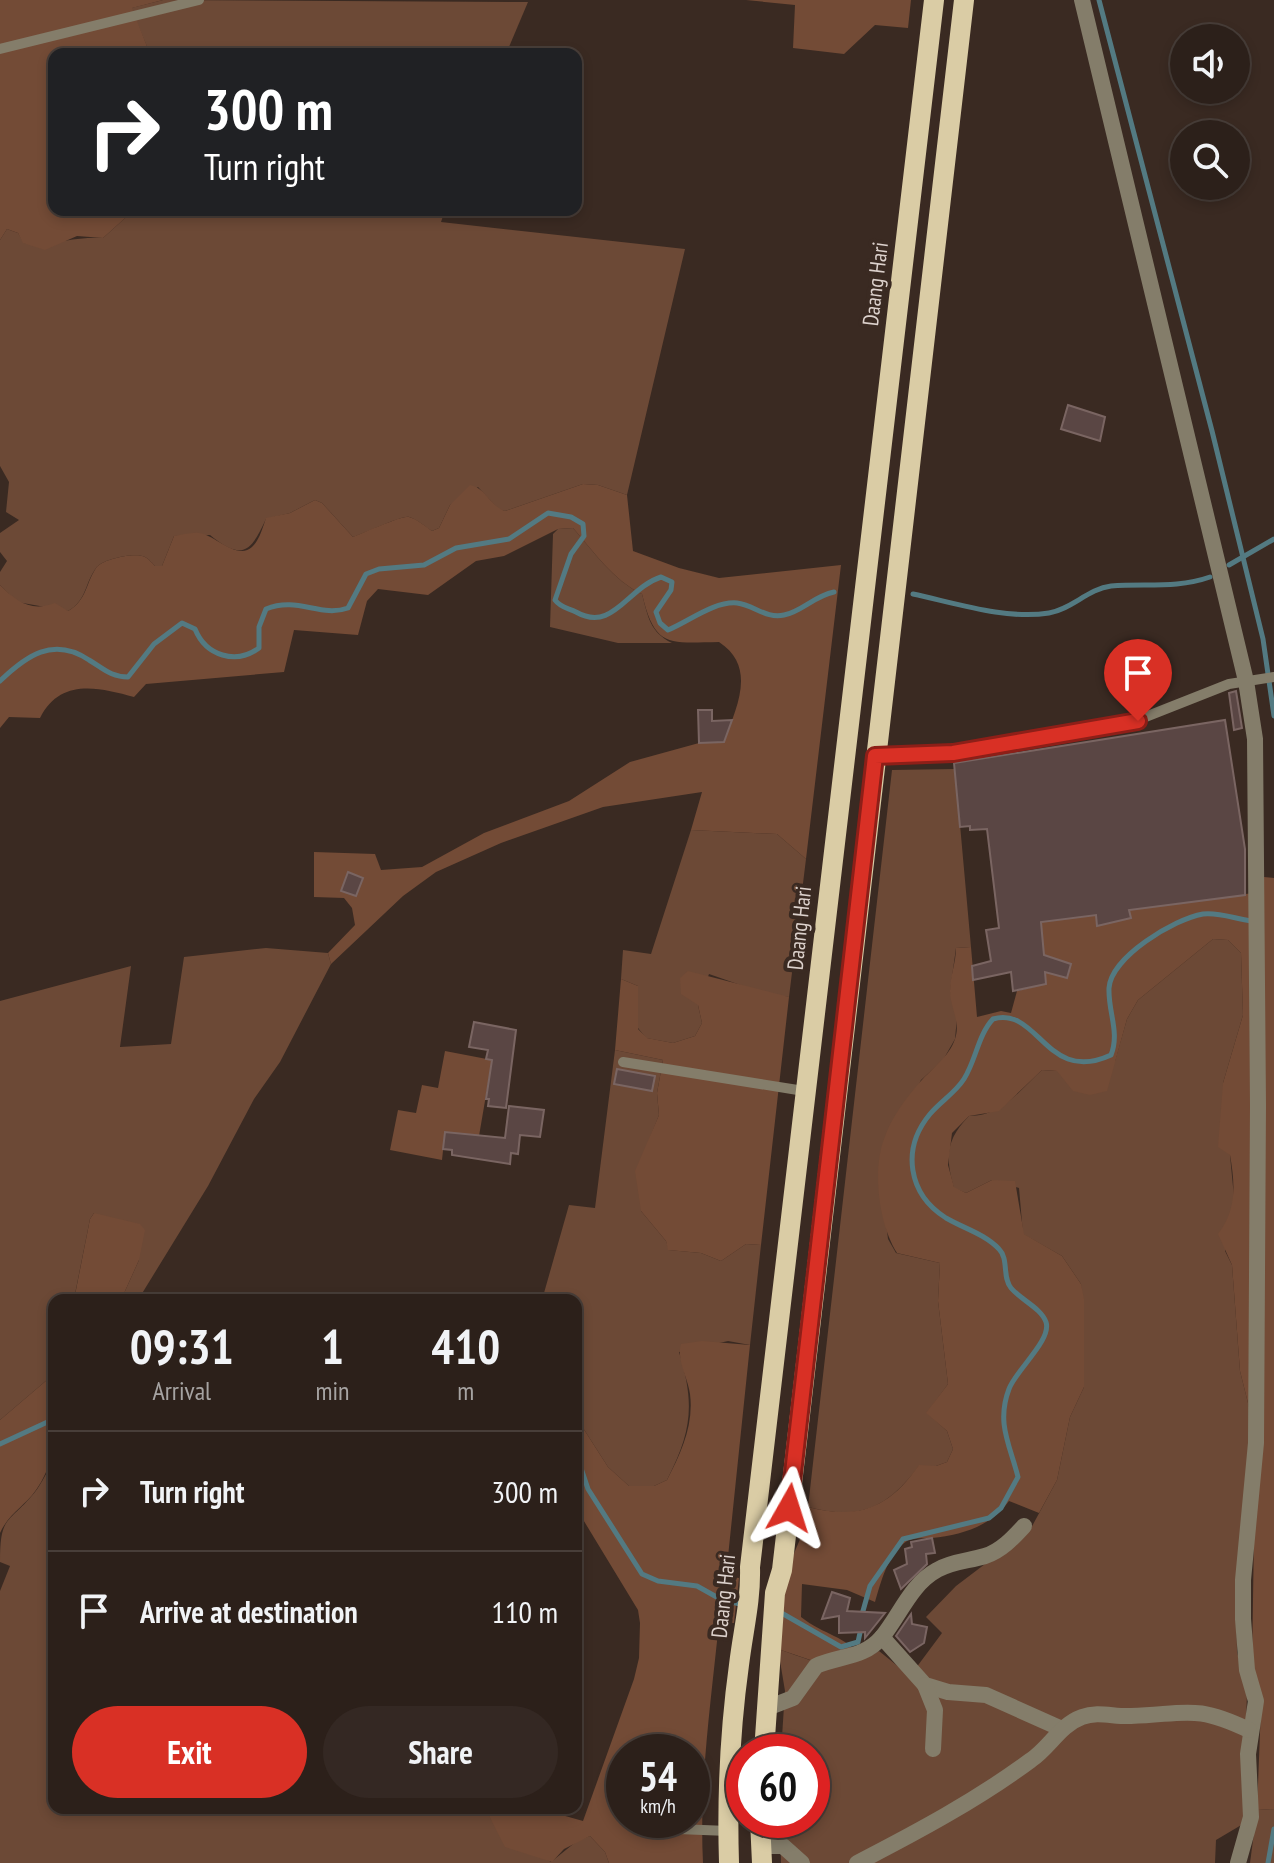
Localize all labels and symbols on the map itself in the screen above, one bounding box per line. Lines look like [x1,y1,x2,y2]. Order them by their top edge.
street label: Daang Hari [856,240,894,328]
pin [1104,639,1172,721]
street label: Daang Hari [781,885,817,971]
position arrow [747,1466,831,1550]
street label: Daang Hari [705,1553,741,1639]
speed limit sign: 60 [726,1734,830,1838]

